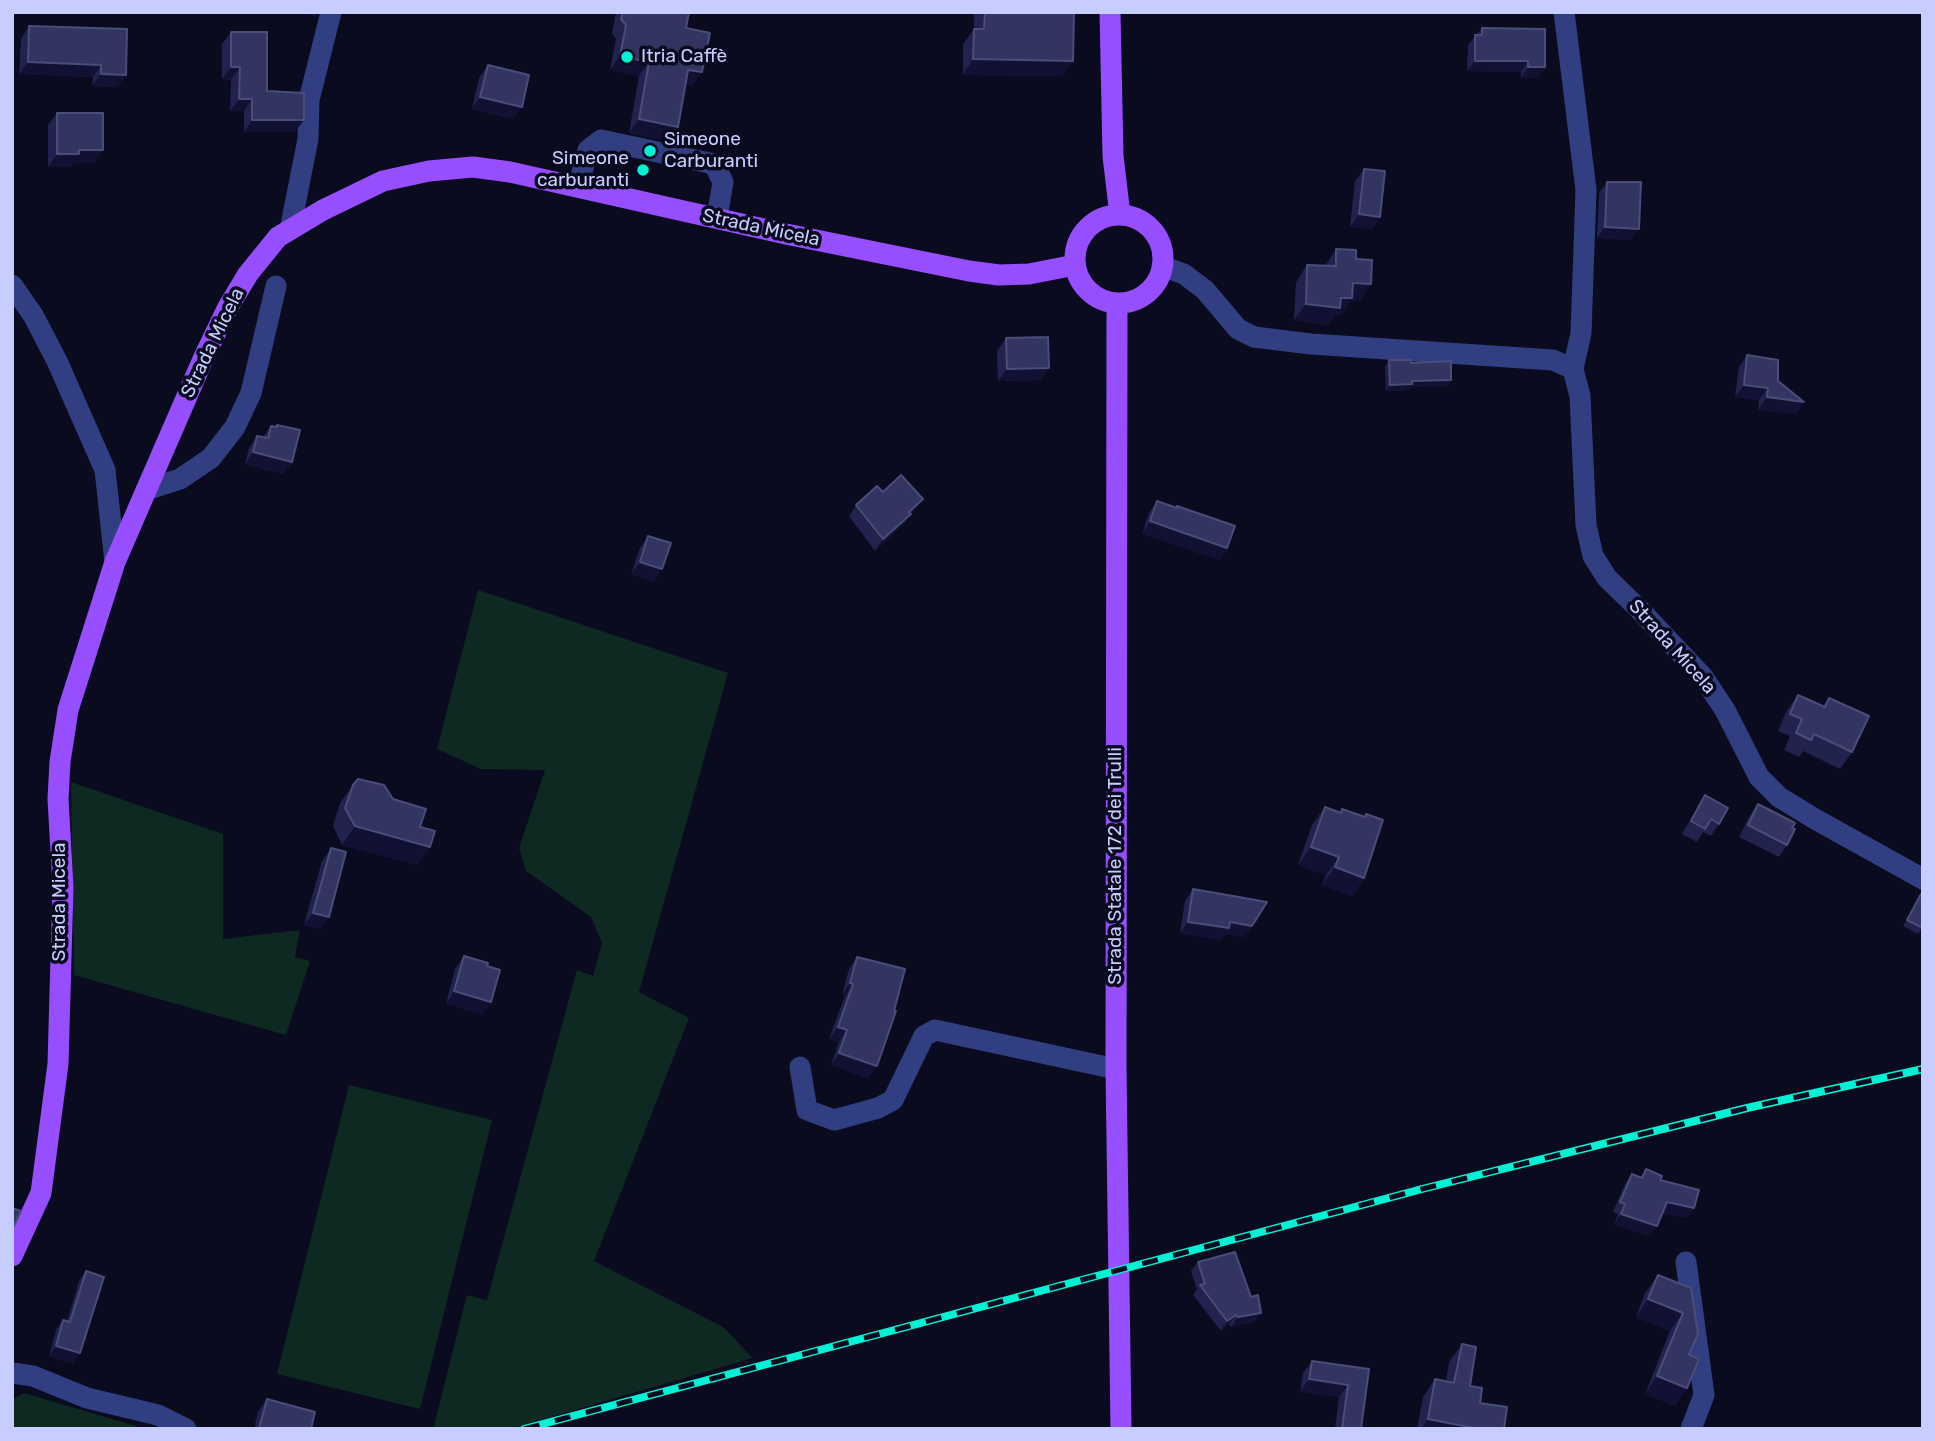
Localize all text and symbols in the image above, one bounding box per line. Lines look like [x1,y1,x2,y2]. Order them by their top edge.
place label: Itria Caffè [641,46,727,68]
marker: Itria Caffè [619,49,635,65]
place label: Simeone Carburanti [664,129,758,173]
marker: Simeone Carburanti [642,143,658,159]
place label: Simeone carburanti [537,148,629,192]
marker: Simeone carburanti [635,162,651,178]
street label: Strada Micela [700,204,822,252]
street label: Strada Micela [177,284,249,402]
street label: Strada Micela [1624,595,1720,699]
street label: Strada Statale 172 dei Trulli [1105,747,1127,985]
street label: Strada Micela [49,842,71,962]

